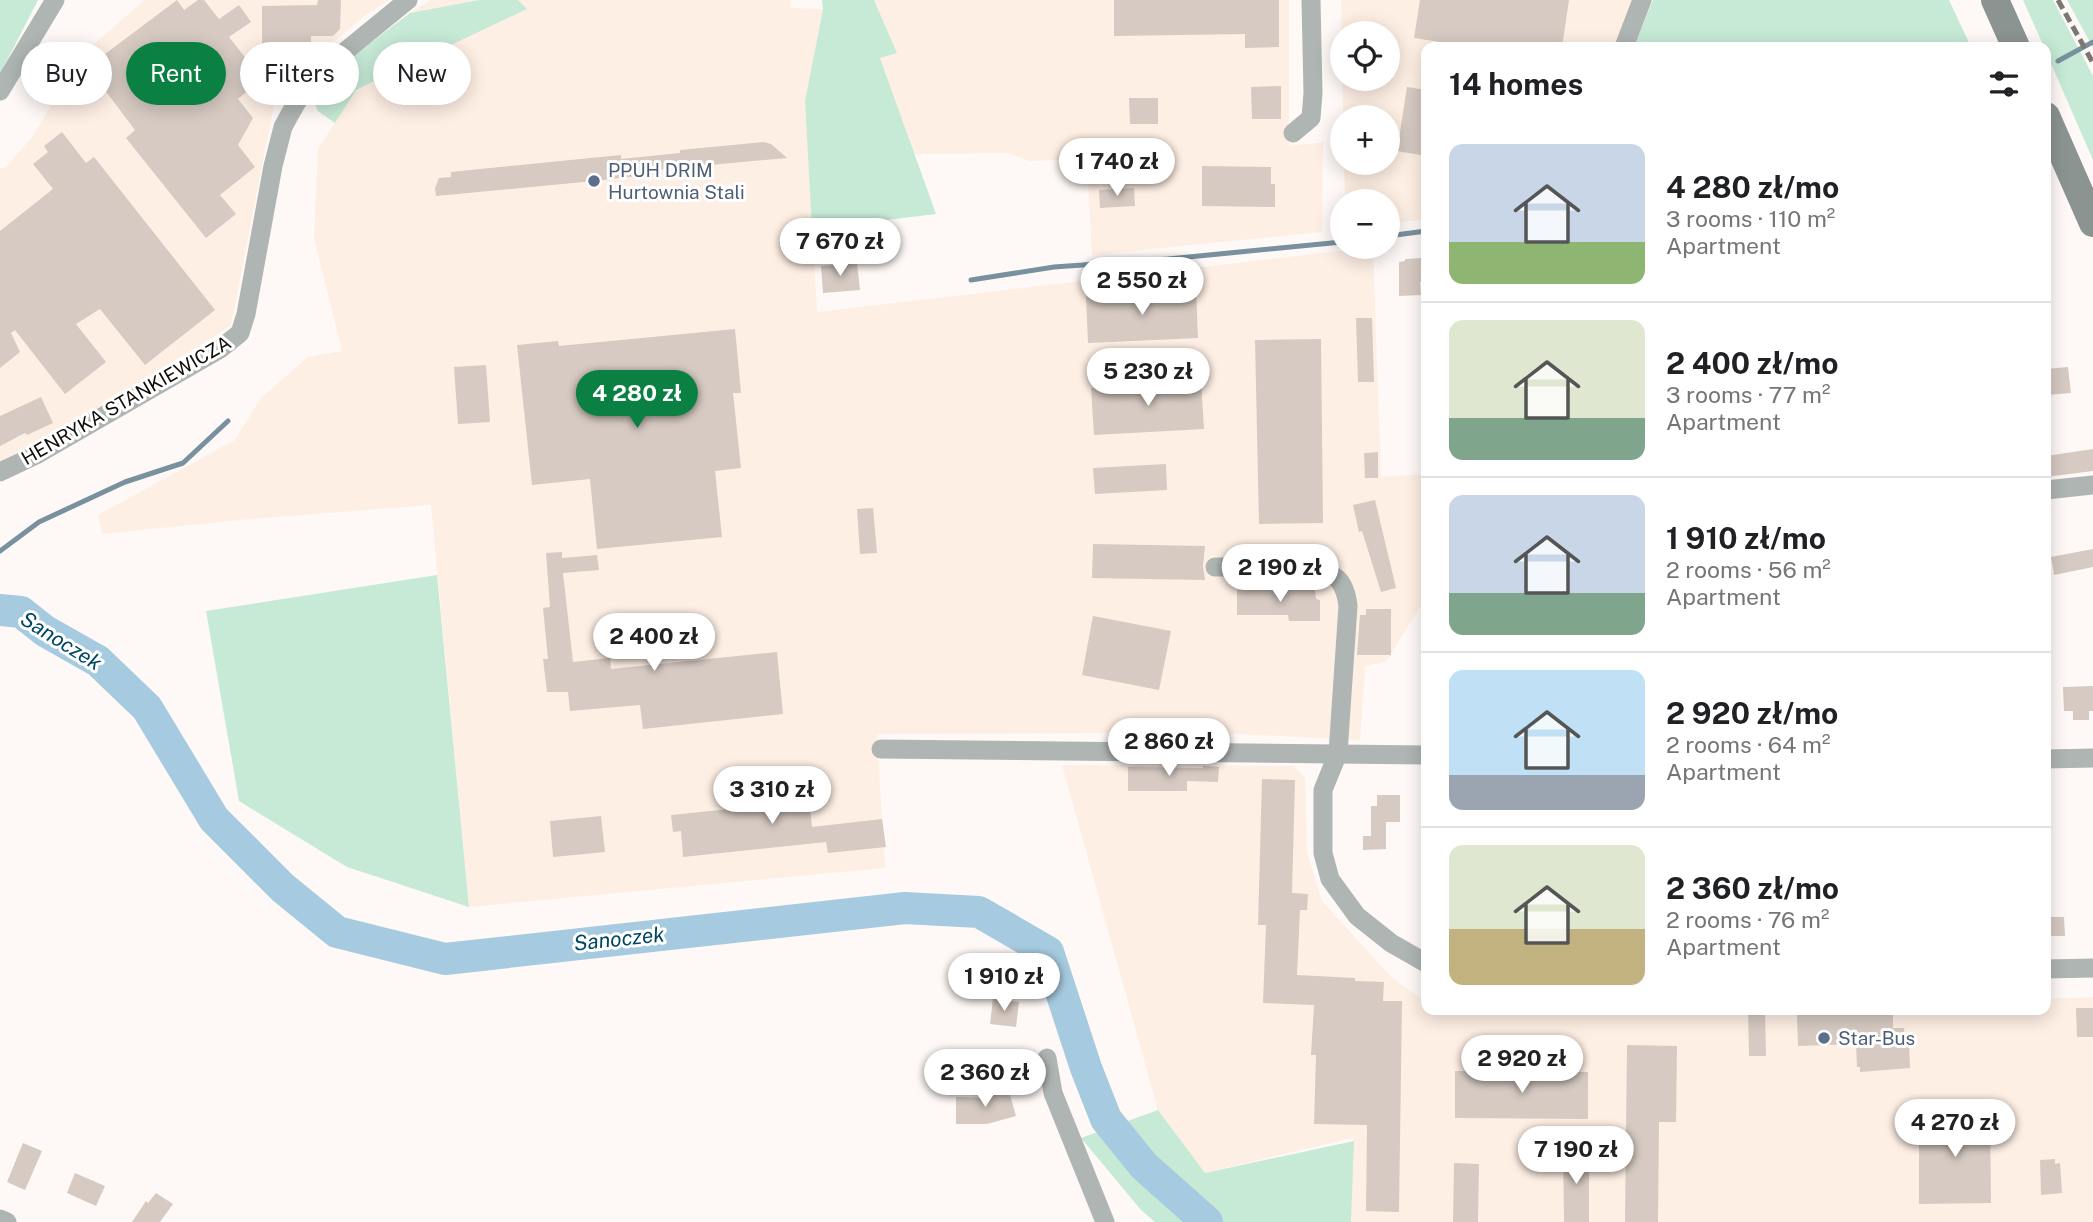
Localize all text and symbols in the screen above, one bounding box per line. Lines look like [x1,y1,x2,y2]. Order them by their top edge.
map controls [1330,21,1400,259]
button: locate [1330,21,1400,91]
chip: Buy [21,42,112,105]
chip: Rent [126,42,226,105]
chip: Filters [240,42,359,105]
chip: New [373,42,471,105]
icon: filters [1985,65,2023,103]
text: 14 homes [1449,66,1583,102]
button: + [1330,105,1400,175]
pin: 1 740 zł [1045,138,1189,198]
text: 1 740 zł [1075,147,1159,174]
place label: PPUH DRIM Hurtownia Stali [608,159,745,203]
text: 4 280 zł/mo [1666,169,1839,205]
icon: home [1505,172,1589,256]
marker: PPUH DRIM Hurtownia Stali [586,173,602,189]
button: − [1330,189,1400,259]
text: 3 rooms · 110 m² [1666,205,1835,232]
pin: 7 670 zł [768,218,912,278]
text: 7 670 zł [796,227,884,254]
text: Apartment [1666,232,1781,259]
pin: 2 550 zł [1070,258,1214,317]
text: 2 550 zł [1097,266,1187,293]
street label: HENRYKA STANKIEWICZA [17,331,235,469]
text: 2 400 zł/mo [1666,345,1838,381]
pin: 5 230 zł [1076,348,1220,408]
icon: home [1505,348,1589,432]
text: 5 230 zł [1103,357,1193,384]
pin: 4 280 zł [565,370,709,430]
text: 4 280 zł [592,379,682,406]
text: 3 rooms · 77 m² [1666,381,1830,408]
text: Apartment [1666,408,1781,435]
text: 1 910 zł/mo [1666,520,1826,556]
icon: home [1505,523,1589,607]
pin: 2 190 zł [1208,544,1352,604]
text: 2 190 zł [1238,553,1322,580]
text: 2 rooms · 56 m² [1666,556,1831,583]
text: Apartment [1666,583,1781,610]
water label: Sanoczek [16,606,107,676]
pin: 2 400 zł [582,614,726,673]
text: 2 400 zł [609,622,699,649]
text: 2 920 zł/mo [1666,695,1838,731]
icon: home [1505,698,1589,782]
pin: 2 860 zł [1097,718,1241,778]
text: 2 860 zł [1124,727,1214,754]
text: 2 rooms · 64 m² [1666,731,1830,758]
text: Apartment [1666,758,1781,785]
pin: 3 310 zł [700,766,844,826]
text: 3 310 zł [729,775,815,802]
text: 2 360 zł/mo [1666,870,1839,906]
icon: home [1505,873,1589,957]
text: 2 rooms · 76 m² [1666,906,1829,933]
water label: Sanoczek [572,921,666,956]
text: Apartment [1666,933,1781,960]
pin: 1 910 zł [932,954,1076,1013]
text: 1 910 zł [964,962,1044,989]
place label: Star-Bus [1838,1027,1915,1049]
marker: Star-Bus [1816,1030,1832,1046]
pin: 2 920 zł [1450,1036,1594,1095]
text: 2 920 zł [1477,1044,1567,1071]
pin: 2 360 zł [913,1050,1057,1109]
text: 2 360 zł [940,1058,1030,1085]
pin: 4 270 zł [1883,1100,2027,1159]
text: 4 270 zł [1910,1108,2000,1135]
pin: 7 190 zł [1504,1126,1648,1186]
text: 7 190 zł [1534,1135,1618,1162]

